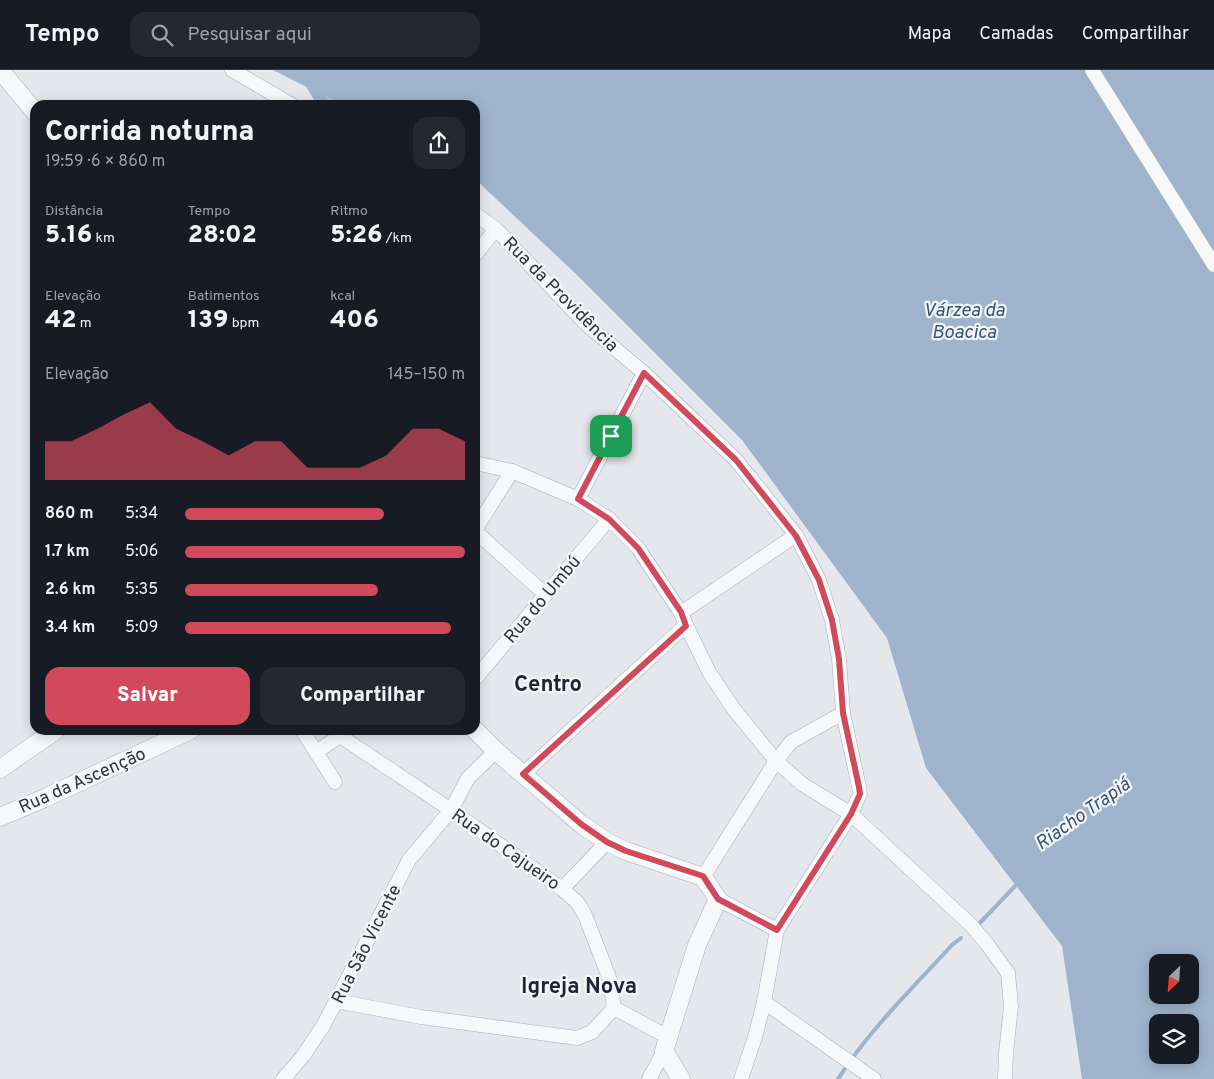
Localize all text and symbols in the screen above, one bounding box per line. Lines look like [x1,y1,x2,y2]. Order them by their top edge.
search box [130,12,480,57]
text: Tempo [25,20,100,50]
icon: search [148,21,176,49]
text: Pesquisar aqui [188,23,312,47]
text: Mapa [908,23,951,46]
text: Camadas [979,23,1054,46]
text: Compartilhar [1082,23,1189,46]
text: Corrida noturna [45,115,254,151]
button: share [413,117,465,169]
text: 19:59 · 6 × 860 m [45,152,165,172]
text: Distância [45,203,103,220]
text: Tempo [188,203,230,220]
text: Ritmo [330,203,368,220]
text: 5.16 [45,220,92,252]
text: 28:02 [188,220,257,252]
text: 5:26 [330,220,383,252]
text: km [92,230,115,247]
text: /km [383,230,412,247]
street label: Rua da Providência [497,232,623,358]
text: Elevação [45,288,101,305]
text: Batimentos [188,288,260,305]
text: kcal [330,288,355,305]
water label: Várzea da Boacica [923,299,1005,345]
text: 42 [45,305,77,337]
text: 139 [188,305,229,337]
text: 406 [330,305,379,337]
text: m [77,315,92,332]
text: bpm [229,315,259,332]
text: Elevação [45,365,109,385]
text: 145–150 m [388,365,465,385]
pin [590,415,632,457]
icon: arrive [597,422,625,450]
text: 860 m [45,504,93,524]
text: 5:34 [125,504,158,524]
text: 1.7 km [45,542,90,562]
text: 5:06 [125,542,158,562]
street label: Rua do Umbú [500,551,587,649]
text: 2.6 km [45,580,96,600]
text: 5:35 [125,580,158,600]
text: 3.4 km [45,618,95,638]
text: 5:09 [125,618,158,638]
button: Salvar [45,667,250,725]
button: Compartilhar [260,667,465,725]
district label: Centro [514,672,582,699]
street label: Rua da Ascenção [15,743,150,820]
water label: Riacho Trapiá [1031,772,1137,856]
street label: Rua do Cajueiro [446,804,564,896]
street label: Rua São Vicente [327,881,407,1008]
north arrow [1149,954,1199,1004]
map controls [1149,954,1199,1064]
district label: Igreja Nova [521,974,637,1001]
button: layers [1149,1014,1199,1064]

